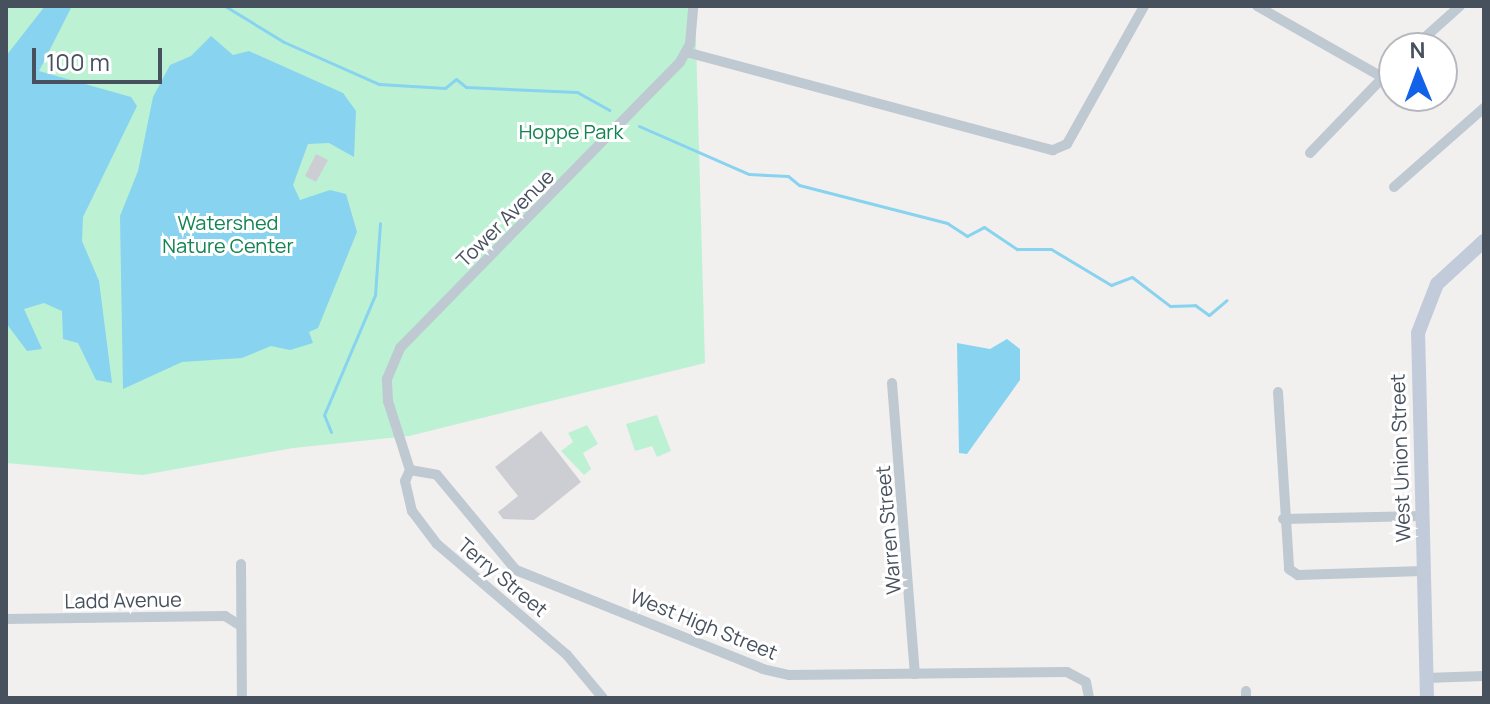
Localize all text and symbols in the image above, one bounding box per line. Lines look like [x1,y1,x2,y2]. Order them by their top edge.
scale bar [36,32,166,82]
north arrow [1378,32,1458,112]
text: N [1409,35,1426,65]
text: 100 m [46,45,110,78]
park label: Hoppe Park [519,119,623,143]
street label: Tower Avenue [451,164,559,272]
park label: Watershed Nature Center [162,211,294,258]
street label: West Union Street [1385,373,1415,543]
street label: Warren Street [870,465,906,595]
street label: Terry Street [453,533,553,621]
street label: West High Street [627,584,781,664]
street label: Ladd Avenue [64,587,182,613]

